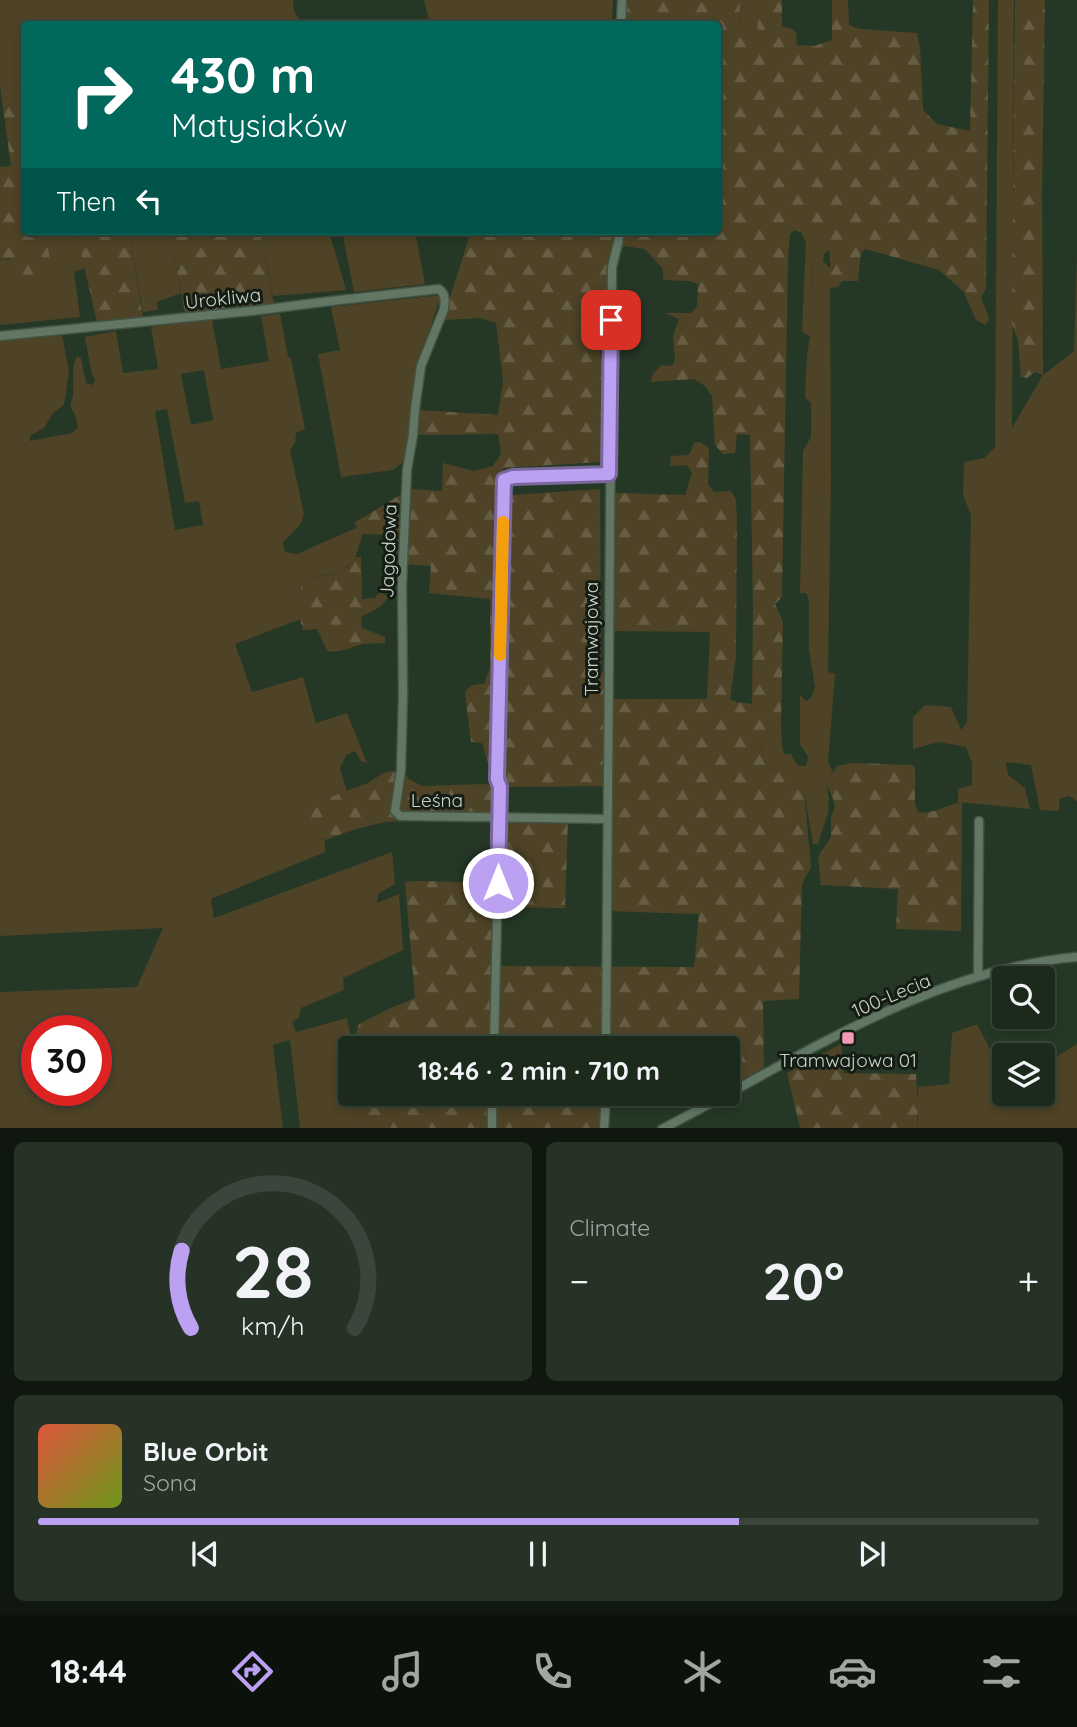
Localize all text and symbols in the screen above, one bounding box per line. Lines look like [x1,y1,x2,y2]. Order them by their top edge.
text: 430 m [171,44,315,105]
icon: right [56,49,147,140]
text: Matysiaków [171,105,347,145]
icon: left [130,182,168,220]
text: Then [56,185,116,218]
street label: Urokliwa [184,282,262,314]
pin [581,290,641,350]
icon: arrive [592,301,630,339]
street label: Jagodowa [374,504,402,598]
street label: Tramwajowa [579,582,603,696]
street label: Leśna [411,788,463,812]
position arrow [461,846,535,920]
map controls [992,966,1055,1106]
button: search [992,966,1055,1029]
street label: 100-Lecia [848,968,934,1022]
speed limit sign: 30 [21,1015,112,1106]
marker: Tramwajowa 01 [840,1030,856,1046]
button: layers [992,1043,1055,1106]
place label: Tramwajowa 01 [779,1048,917,1072]
text: 18:46 · 2 min · 710 m [418,1054,660,1087]
text: Climate [570,1213,650,1242]
text: 28 [232,1225,313,1316]
text: 20° [762,1248,844,1313]
text: − [570,1257,589,1305]
text: + [1018,1257,1039,1305]
text: km/h [241,1309,304,1340]
text: Blue Orbit [143,1435,269,1468]
text: Sona [143,1468,197,1497]
icon: previous [186,1535,224,1573]
icon: pause [519,1535,557,1573]
icon: next [853,1535,891,1573]
icon: directions [228,1647,277,1696]
icon: music [378,1647,427,1696]
icon: phone [528,1647,577,1696]
icon: climate [678,1647,727,1696]
icon: car [828,1647,877,1696]
icon: filters [977,1647,1026,1696]
text: 18:44 [50,1651,127,1691]

